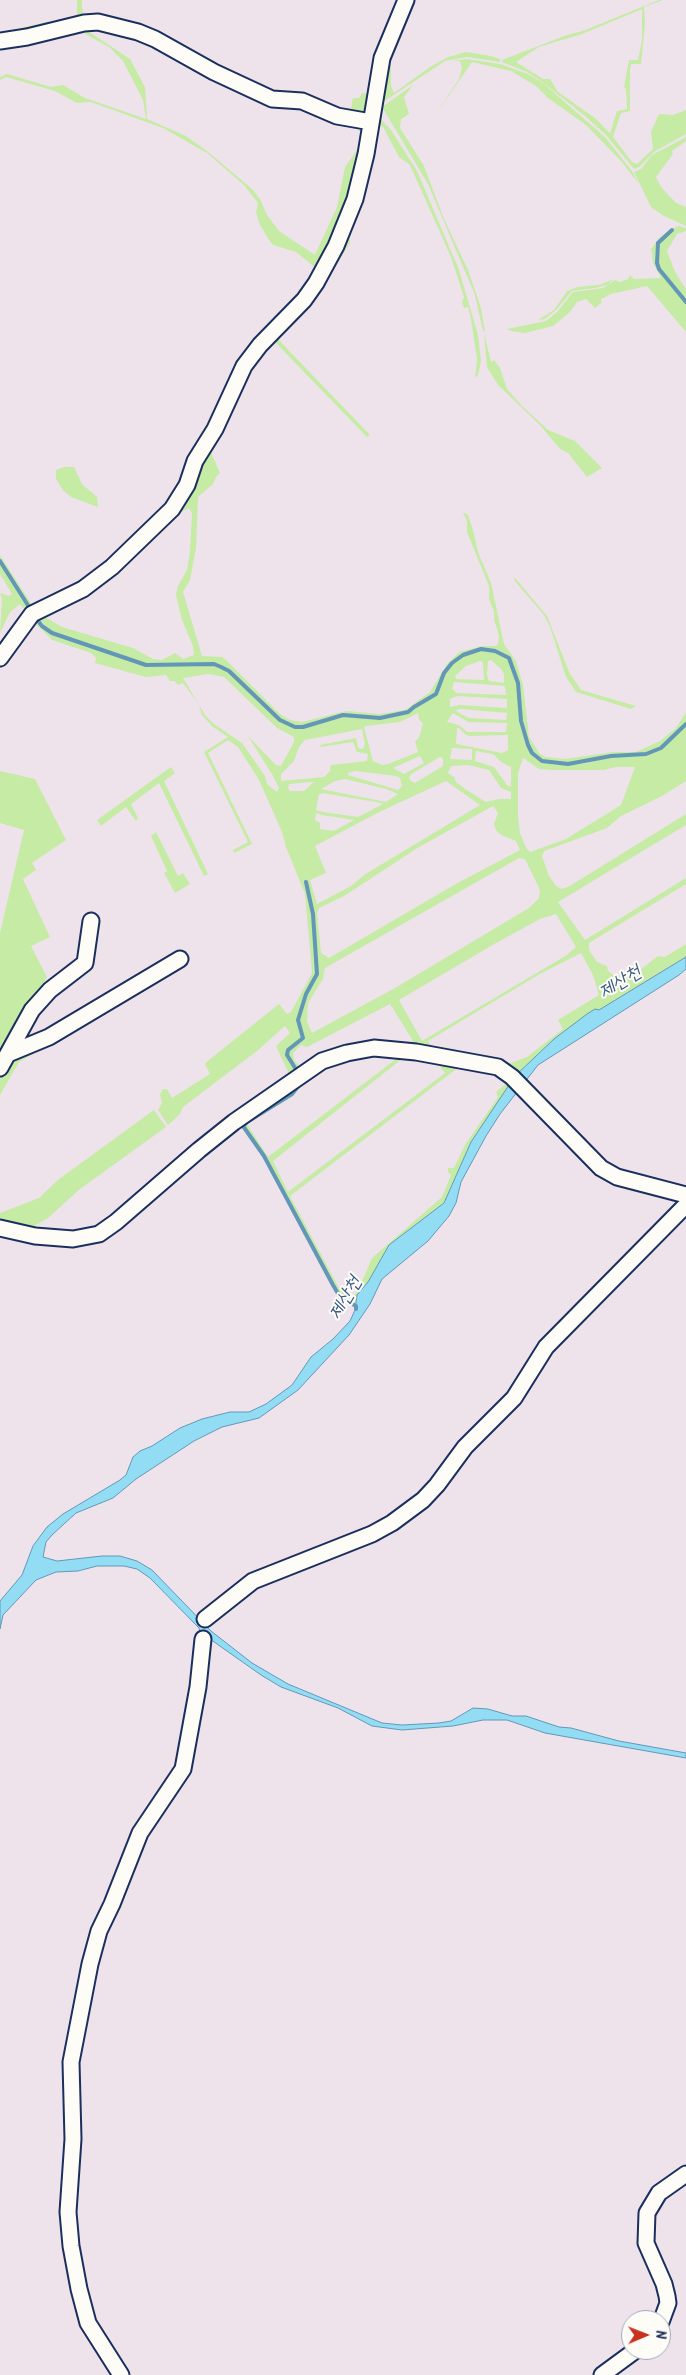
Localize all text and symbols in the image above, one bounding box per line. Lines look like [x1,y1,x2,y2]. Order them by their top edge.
water label: 제산천 [596,962,646,1006]
water label: 제산천 [326,1273,368,1325]
north arrow [621,2310,671,2360]
text: N [649,2330,671,2339]

